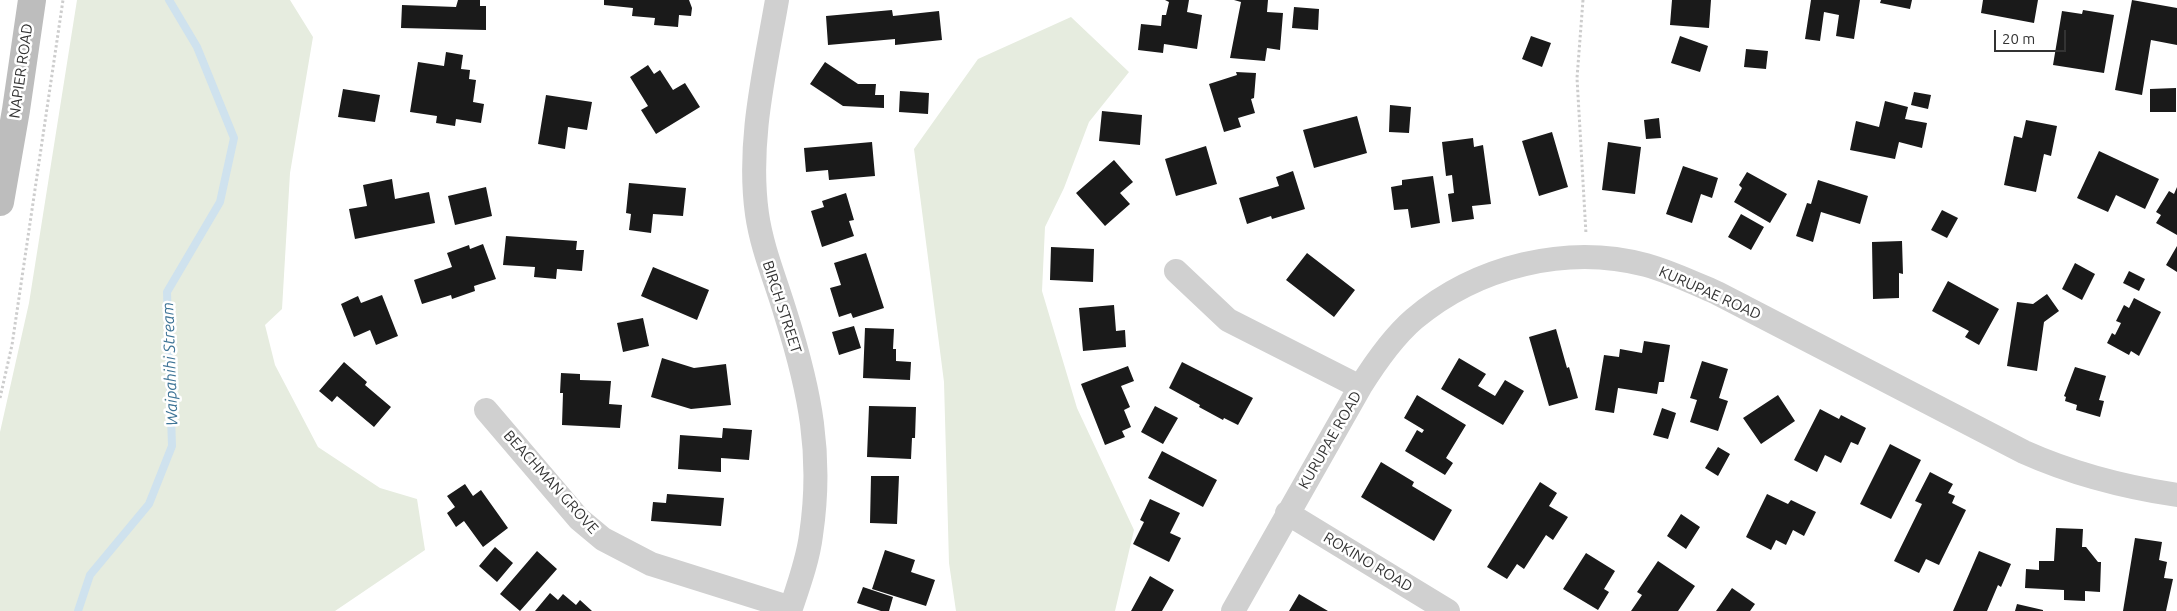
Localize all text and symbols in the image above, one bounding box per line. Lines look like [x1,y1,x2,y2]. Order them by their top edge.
scale bar [1997,20,2070,52]
street label: NAPIER ROAD [5,22,37,120]
text: 20 m [2002,30,2035,47]
street label: BIRCH STREET [759,258,805,356]
street label: KURUPAE ROAD [1656,262,1764,324]
water label: Waipahihi Stream [158,302,182,426]
street label: KURUPAE ROAD [1295,388,1365,492]
street label: BEACHMAN GROVE [500,427,602,537]
street label: ROKINO ROAD [1320,528,1416,596]

